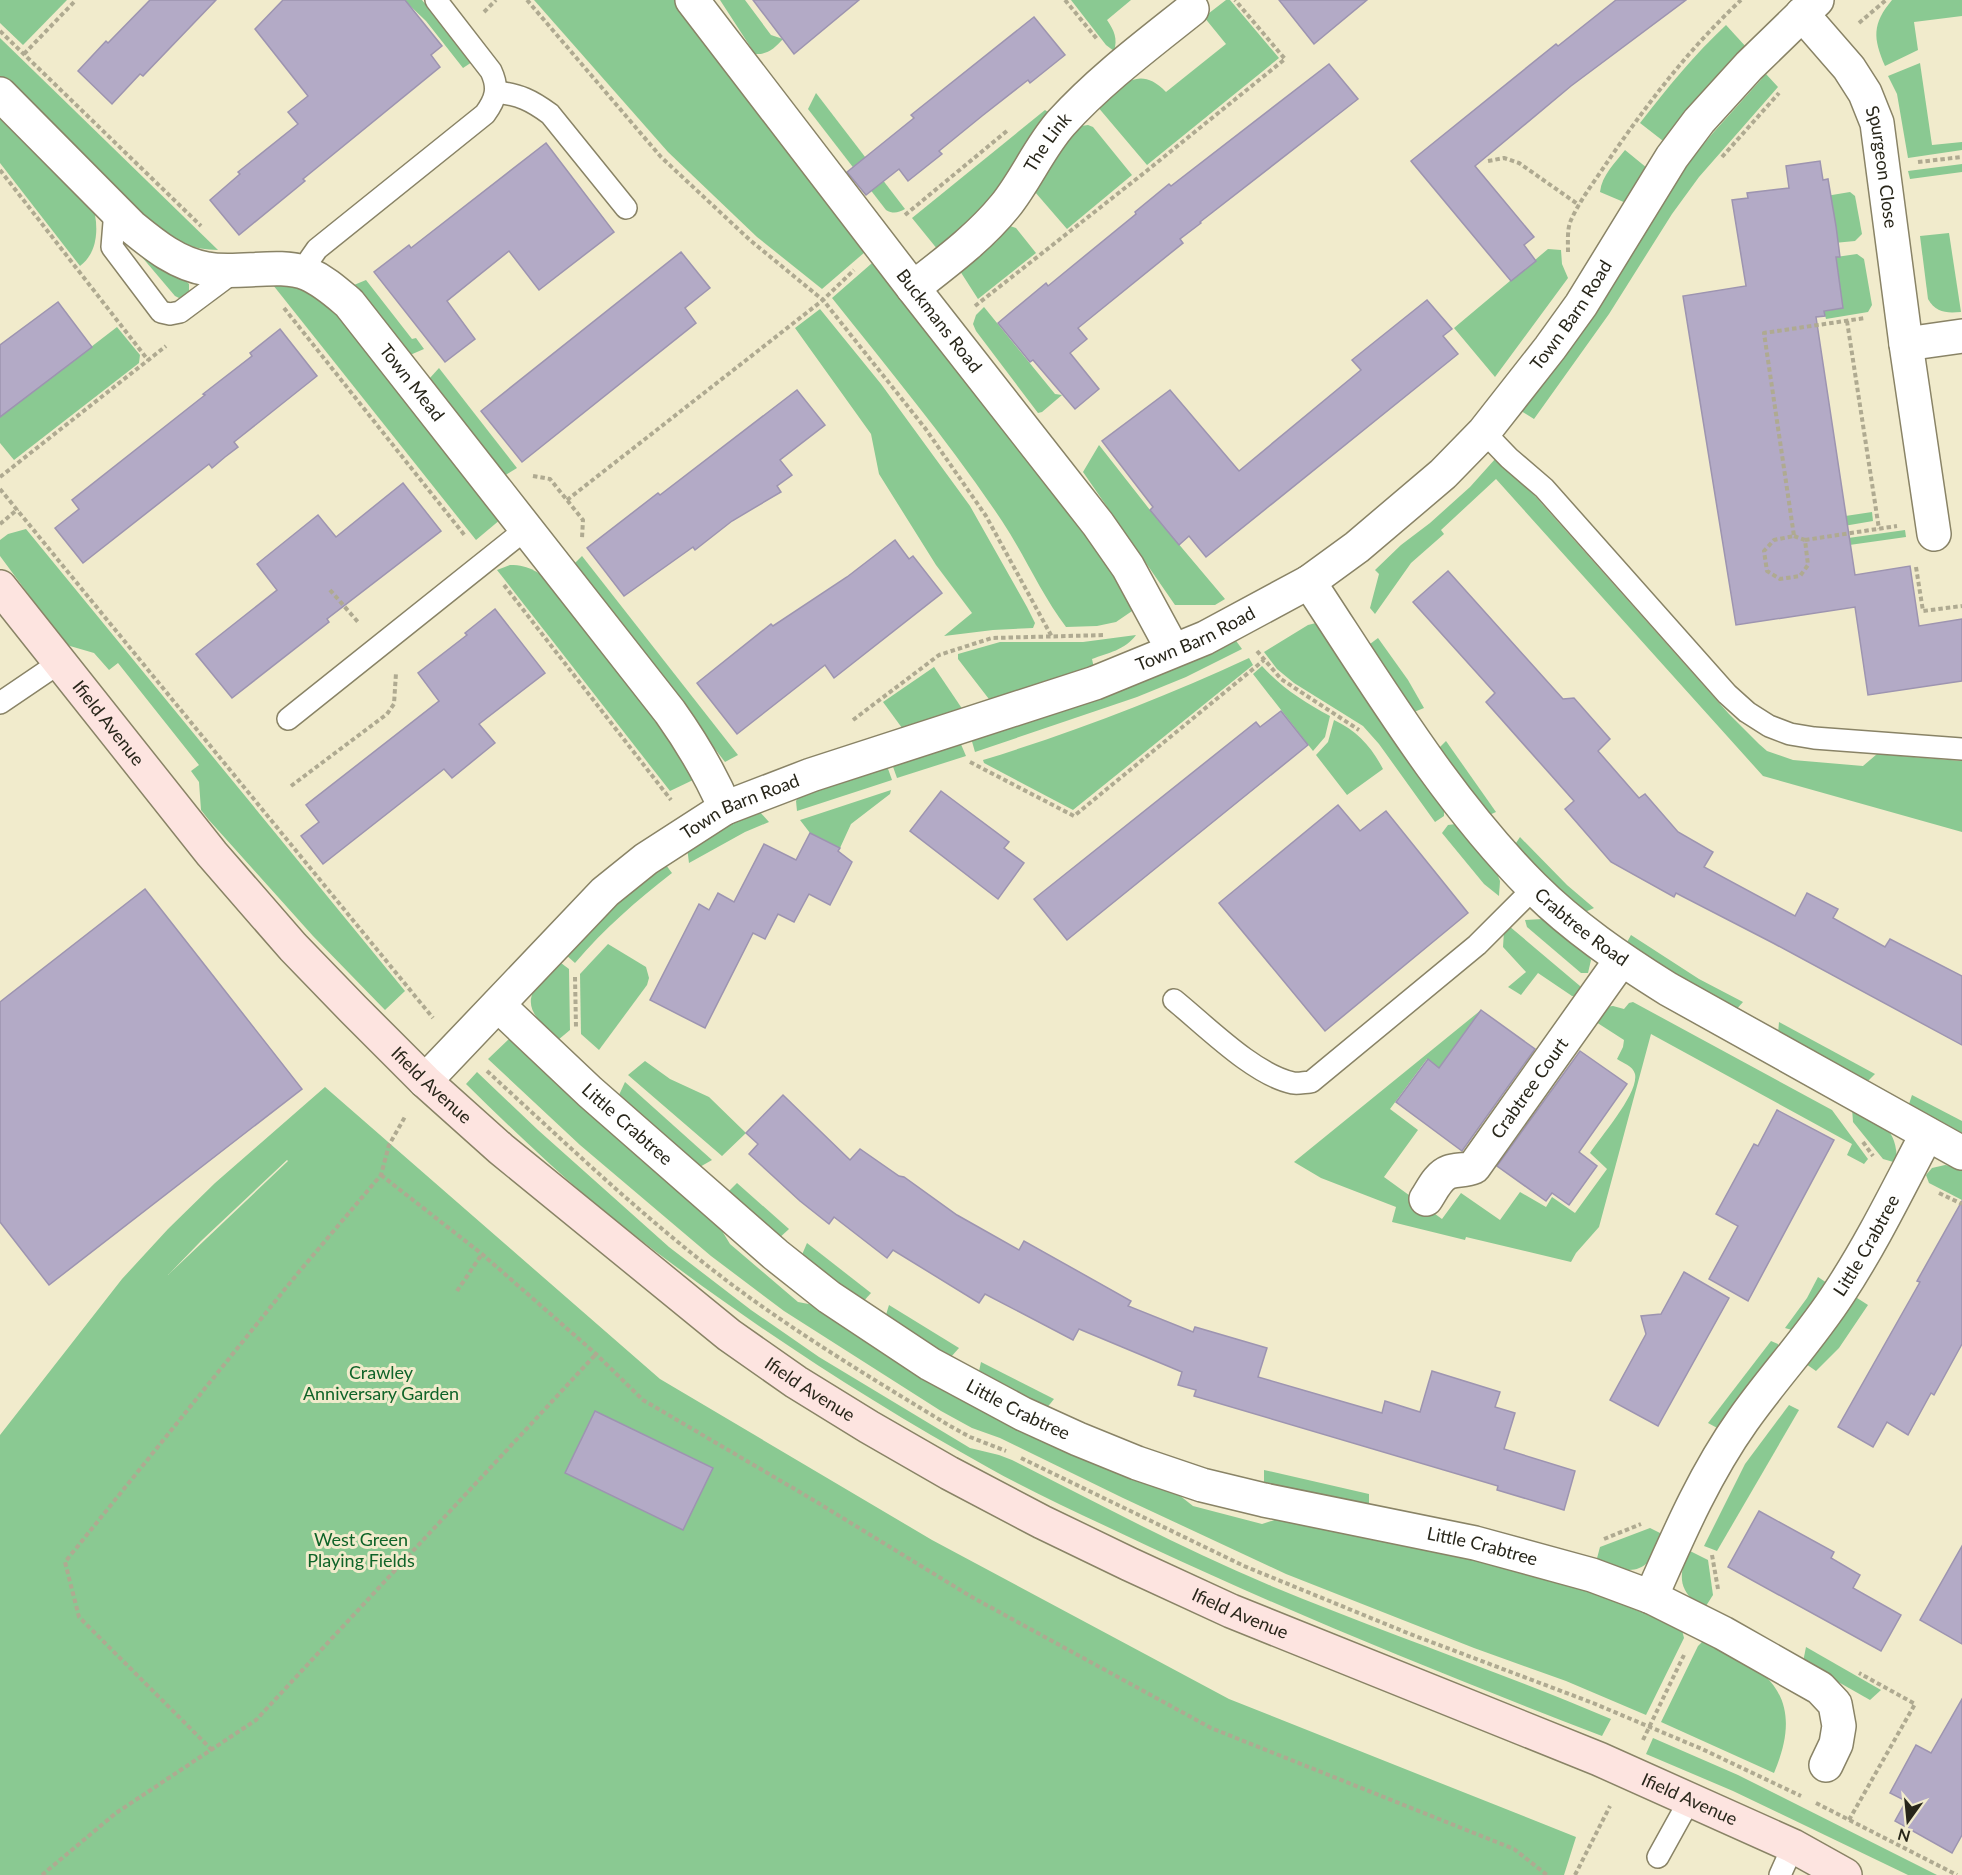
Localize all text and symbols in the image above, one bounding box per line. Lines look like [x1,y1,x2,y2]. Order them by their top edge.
street label: Spurgeon Close [1861,102,1903,230]
street label: The Link [1019,107,1076,176]
street label: Town Barn Road [1525,256,1616,374]
street label: Buckmans Road [892,264,987,377]
street label: Town Mead [375,339,450,425]
street label: Town Barn Road [1132,601,1258,675]
street label: Ifield Avenue [68,676,149,770]
street label: Town Barn Road [676,769,802,844]
street label: Crabtree Road [1530,883,1633,970]
street label: Crabtree Court [1486,1033,1573,1143]
street label: Ifield Avenue [387,1042,477,1128]
street label: Little Crabtree [578,1078,678,1169]
street label: Little Crabtree [1828,1191,1903,1300]
street label: Ifield Avenue [761,1352,859,1426]
park label: Crawley Anniversary Garden [303,1361,459,1404]
street label: Little Crabtree [963,1374,1074,1444]
street label: Little Crabtree [1425,1521,1540,1570]
park label: West Green Playing Fields [307,1528,415,1571]
street label: Ifield Avenue [1189,1583,1292,1643]
street label: Ifield Avenue [1638,1768,1741,1830]
north arrow [1878,1791,1938,1851]
text: N [1896,1825,1912,1847]

